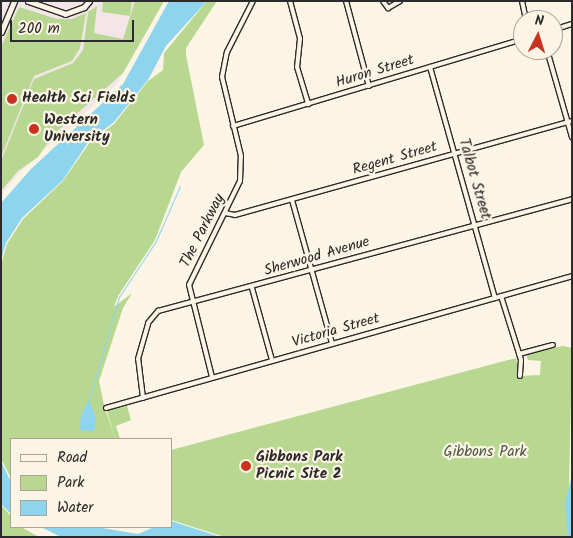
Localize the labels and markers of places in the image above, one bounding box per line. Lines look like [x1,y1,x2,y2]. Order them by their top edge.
place label: Health Sci Fields [22,90,135,108]
marker: Health Sci Fields [6,93,18,105]
place label: Western University [44,111,110,146]
marker: Western University [28,123,40,135]
place label: Gibbons Park Picnic Site 2 [256,448,343,483]
marker: Gibbons Park Picnic Site 2 [240,460,252,472]

